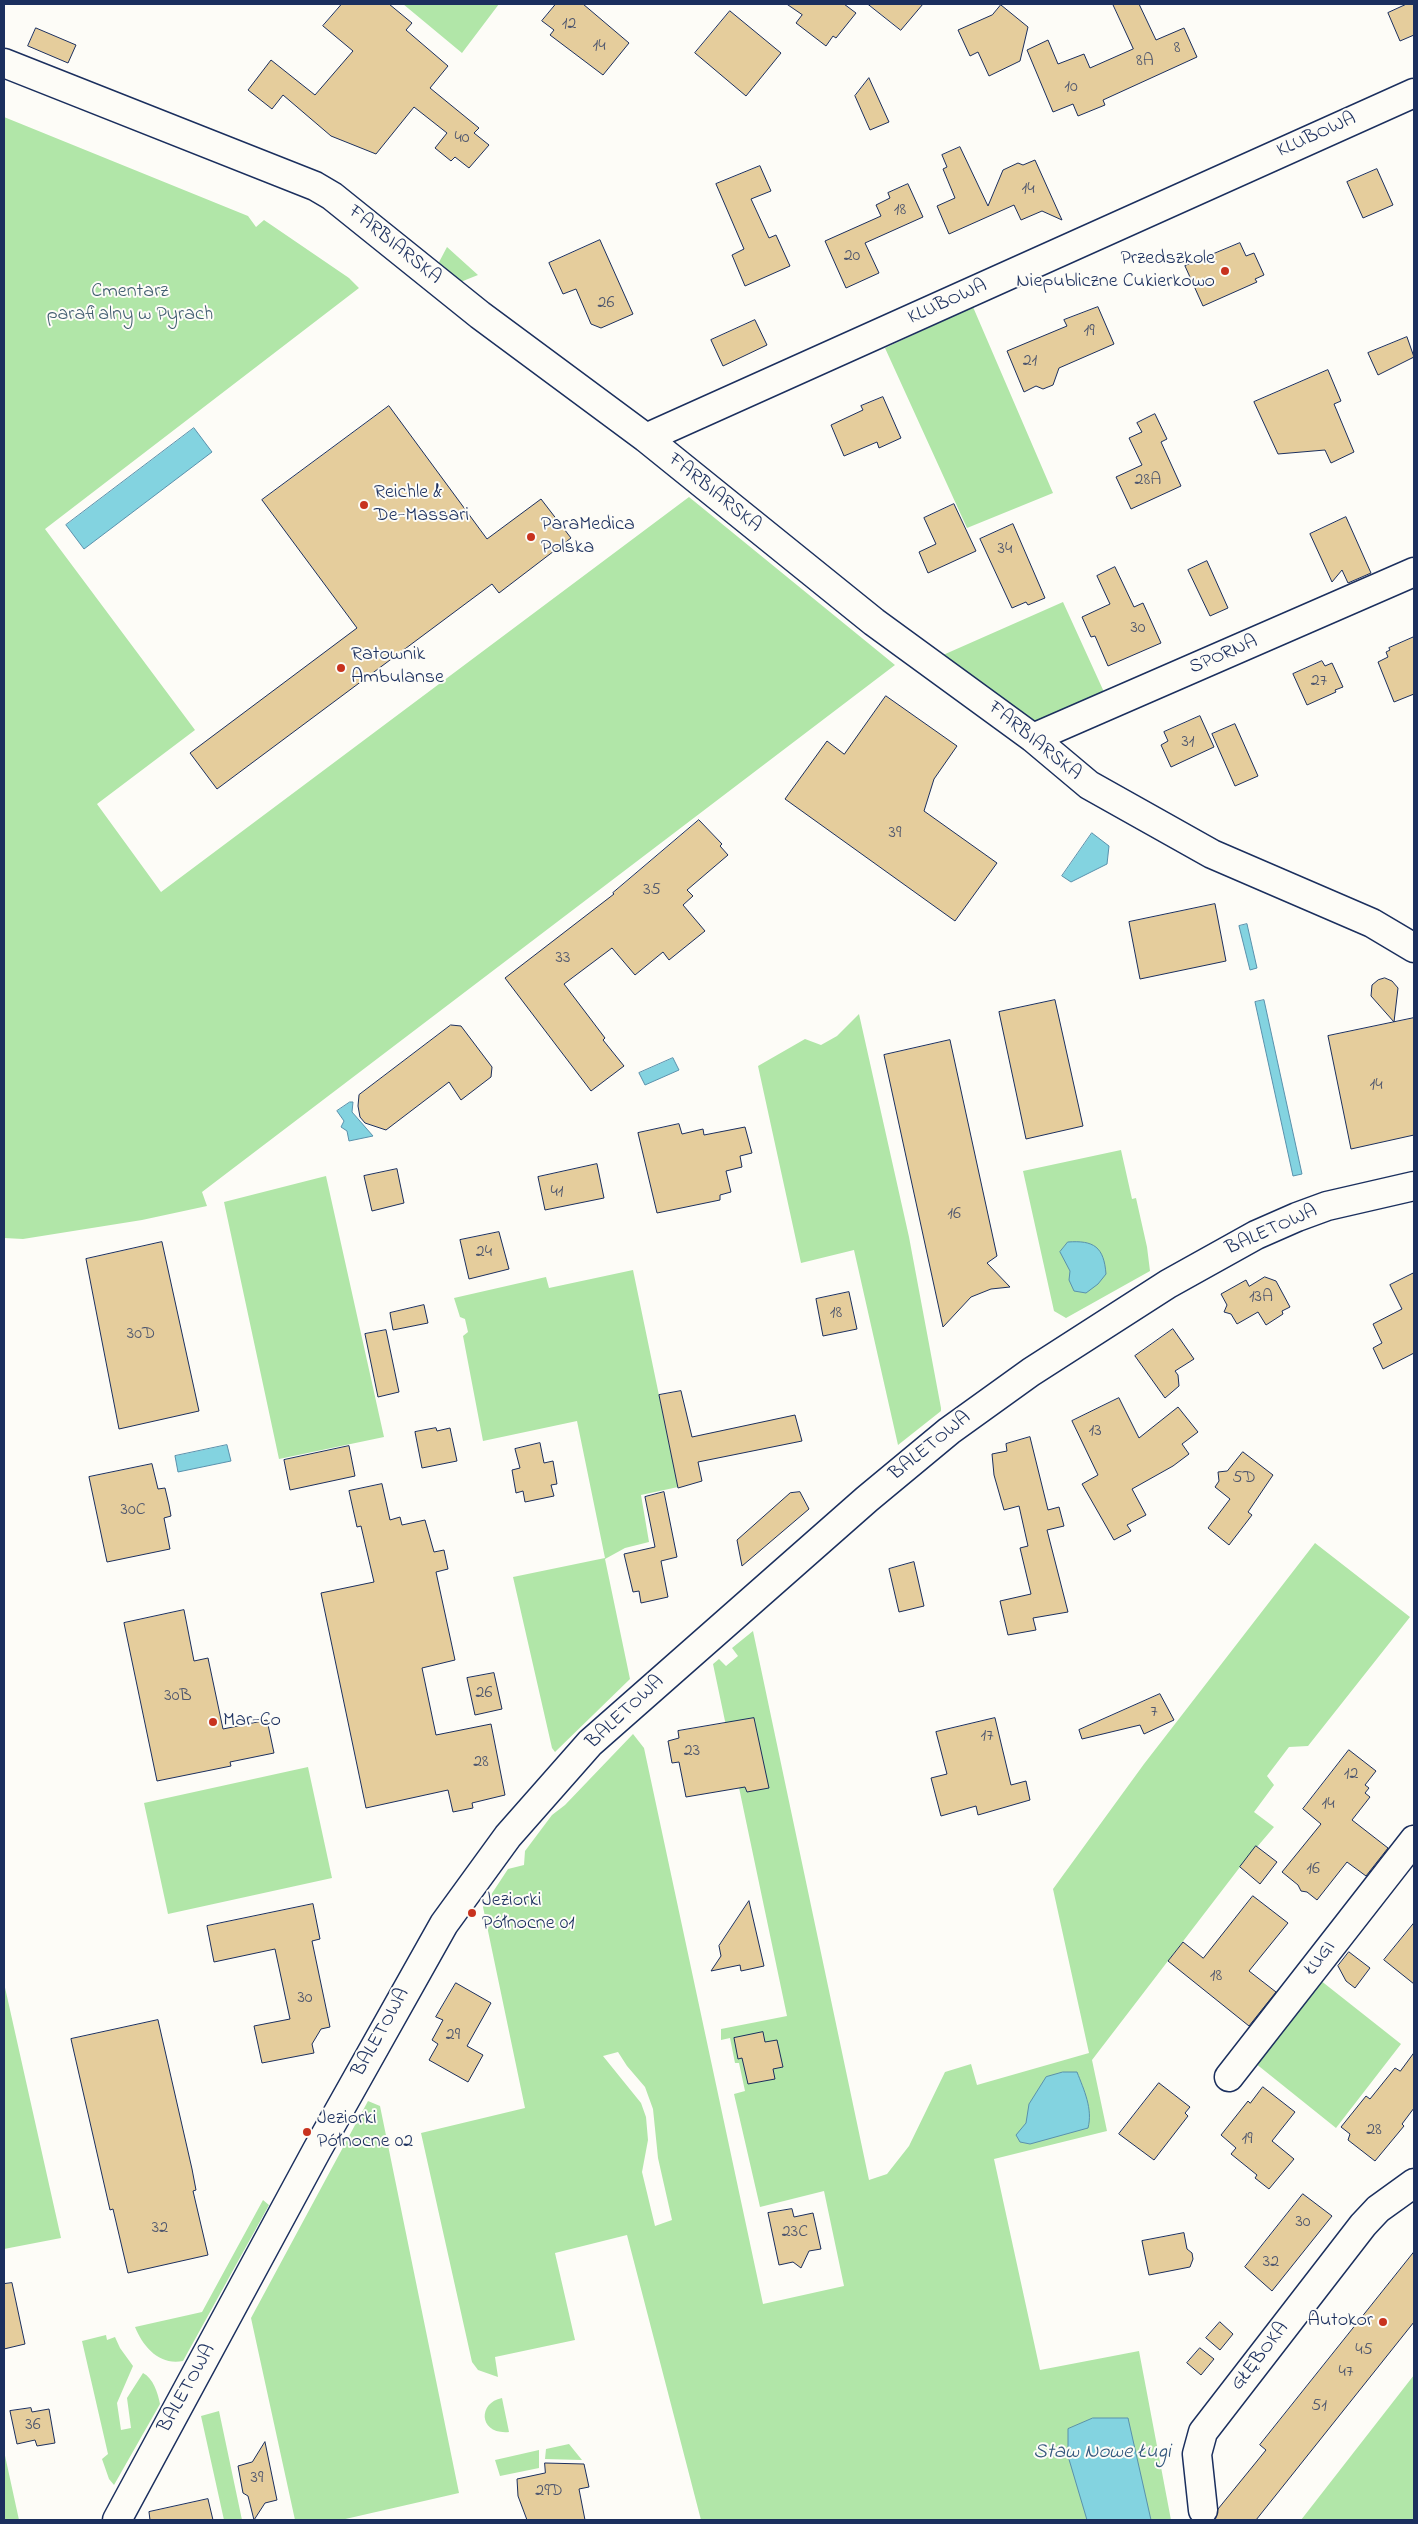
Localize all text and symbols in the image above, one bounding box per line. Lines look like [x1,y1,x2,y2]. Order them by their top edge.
house number: 12 [562,14,576,36]
house number: 14 [592,36,606,58]
house number: 8 [1174,38,1180,60]
house number: 8A [1136,51,1154,73]
house number: 10 [1064,77,1078,99]
street label: KLUBOWA [1274,108,1360,164]
house number: 40 [454,128,470,150]
house number: 14 [1021,179,1035,201]
house number: 18 [894,200,906,222]
street label: FARBIARSKA [343,201,445,291]
house number: 20 [844,246,860,268]
place label: Przedszkole Niepubliczne Cukierkowo [1016,248,1215,295]
marker: Przedszkole Niepubliczne Cukierkowo [1219,265,1231,277]
street label: KLUBOWA [905,275,991,331]
park label: Cmentarz parafialny w Pyrach [47,281,213,328]
house number: 26 [598,293,614,315]
house number: 19 [1083,321,1095,343]
house number: 21 [1023,351,1037,373]
street label: FARBIARSKA [663,449,765,539]
house number: 28A [1135,470,1161,492]
place label: Reichle & De-Massari [374,482,469,529]
marker: Reichle & De-Massari [358,499,370,511]
place label: ParaMedica Polska [541,514,635,561]
marker: ParaMedica Polska [525,531,537,543]
house number: 34 [998,539,1012,561]
house number: 30 [1130,618,1146,640]
street label: SPORNA [1186,631,1262,681]
place label: Ratownik Ambulanse [351,644,444,691]
marker: Ratownik Ambulanse [335,662,347,674]
house number: 27 [1311,671,1327,693]
street label: FARBIARSKA [983,697,1085,787]
house number: 31 [1181,732,1195,754]
house number: 39 [889,823,901,845]
house number: 35 [643,880,661,902]
house number: 33 [556,948,570,970]
house number: 14 [1369,1075,1383,1097]
house number: 41 [550,1182,564,1204]
street label: BALETOWA [1222,1200,1322,1262]
house number: 16 [947,1204,961,1226]
house number: 24 [476,1242,492,1264]
house number: 13A [1249,1287,1273,1309]
house number: 18 [830,1303,842,1325]
house number: 30D [127,1324,155,1346]
street label: BALETOWA [885,1407,977,1487]
house number: 13 [1088,1421,1102,1443]
house number: 5D [1232,1468,1256,1490]
house number: 30C [120,1500,146,1522]
street label: BALETOWA [582,1671,670,1755]
house number: 26 [476,1683,492,1705]
house number: 30B [164,1686,192,1708]
house number: 7 [1150,1702,1158,1724]
place label: Mar-Co [223,1710,281,1734]
marker: Mar-Co [207,1716,219,1728]
house number: 17 [980,1726,994,1748]
house number: 23 [684,1741,700,1763]
house number: 28 [473,1752,489,1774]
house number: 12 [1344,1764,1358,1786]
house number: 14 [1321,1794,1335,1816]
house number: 16 [1306,1859,1320,1881]
place label: Jeziorki Północne 01 [482,1890,575,1937]
marker: Jeziorki Północne 01 [466,1907,478,1919]
street label: ŁUGI [1300,1937,1342,1981]
house number: 18 [1210,1966,1222,1988]
street label: BALETOWA [348,1984,416,2082]
house number: 30 [297,1988,313,2010]
house number: 29 [446,2025,460,2047]
place label: Jeziorki Północne 02 [317,2108,413,2155]
house number: 28 [1366,2120,1382,2142]
marker: Jeziorki Północne 02 [301,2126,313,2138]
house number: 19 [1241,2129,1253,2151]
house number: 30 [1295,2212,1311,2234]
house number: 32 [152,2218,168,2240]
house number: 23C [782,2222,808,2244]
house number: 32 [1263,2252,1279,2274]
place label: Autokor [1307,2310,1373,2334]
marker: Autokor [1377,2316,1389,2328]
street label: GŁĘBOKA [1227,2318,1295,2396]
street label: BALETOWA [154,2340,222,2438]
house number: 45 [1355,2340,1373,2362]
house number: 47 [1339,2362,1353,2384]
house number: 51 [1311,2396,1327,2418]
house number: 36 [25,2415,41,2437]
water label: Staw Nowe Ługi [1033,2441,1171,2467]
house number: 39 [251,2468,263,2490]
house number: 29D [535,2481,563,2503]

